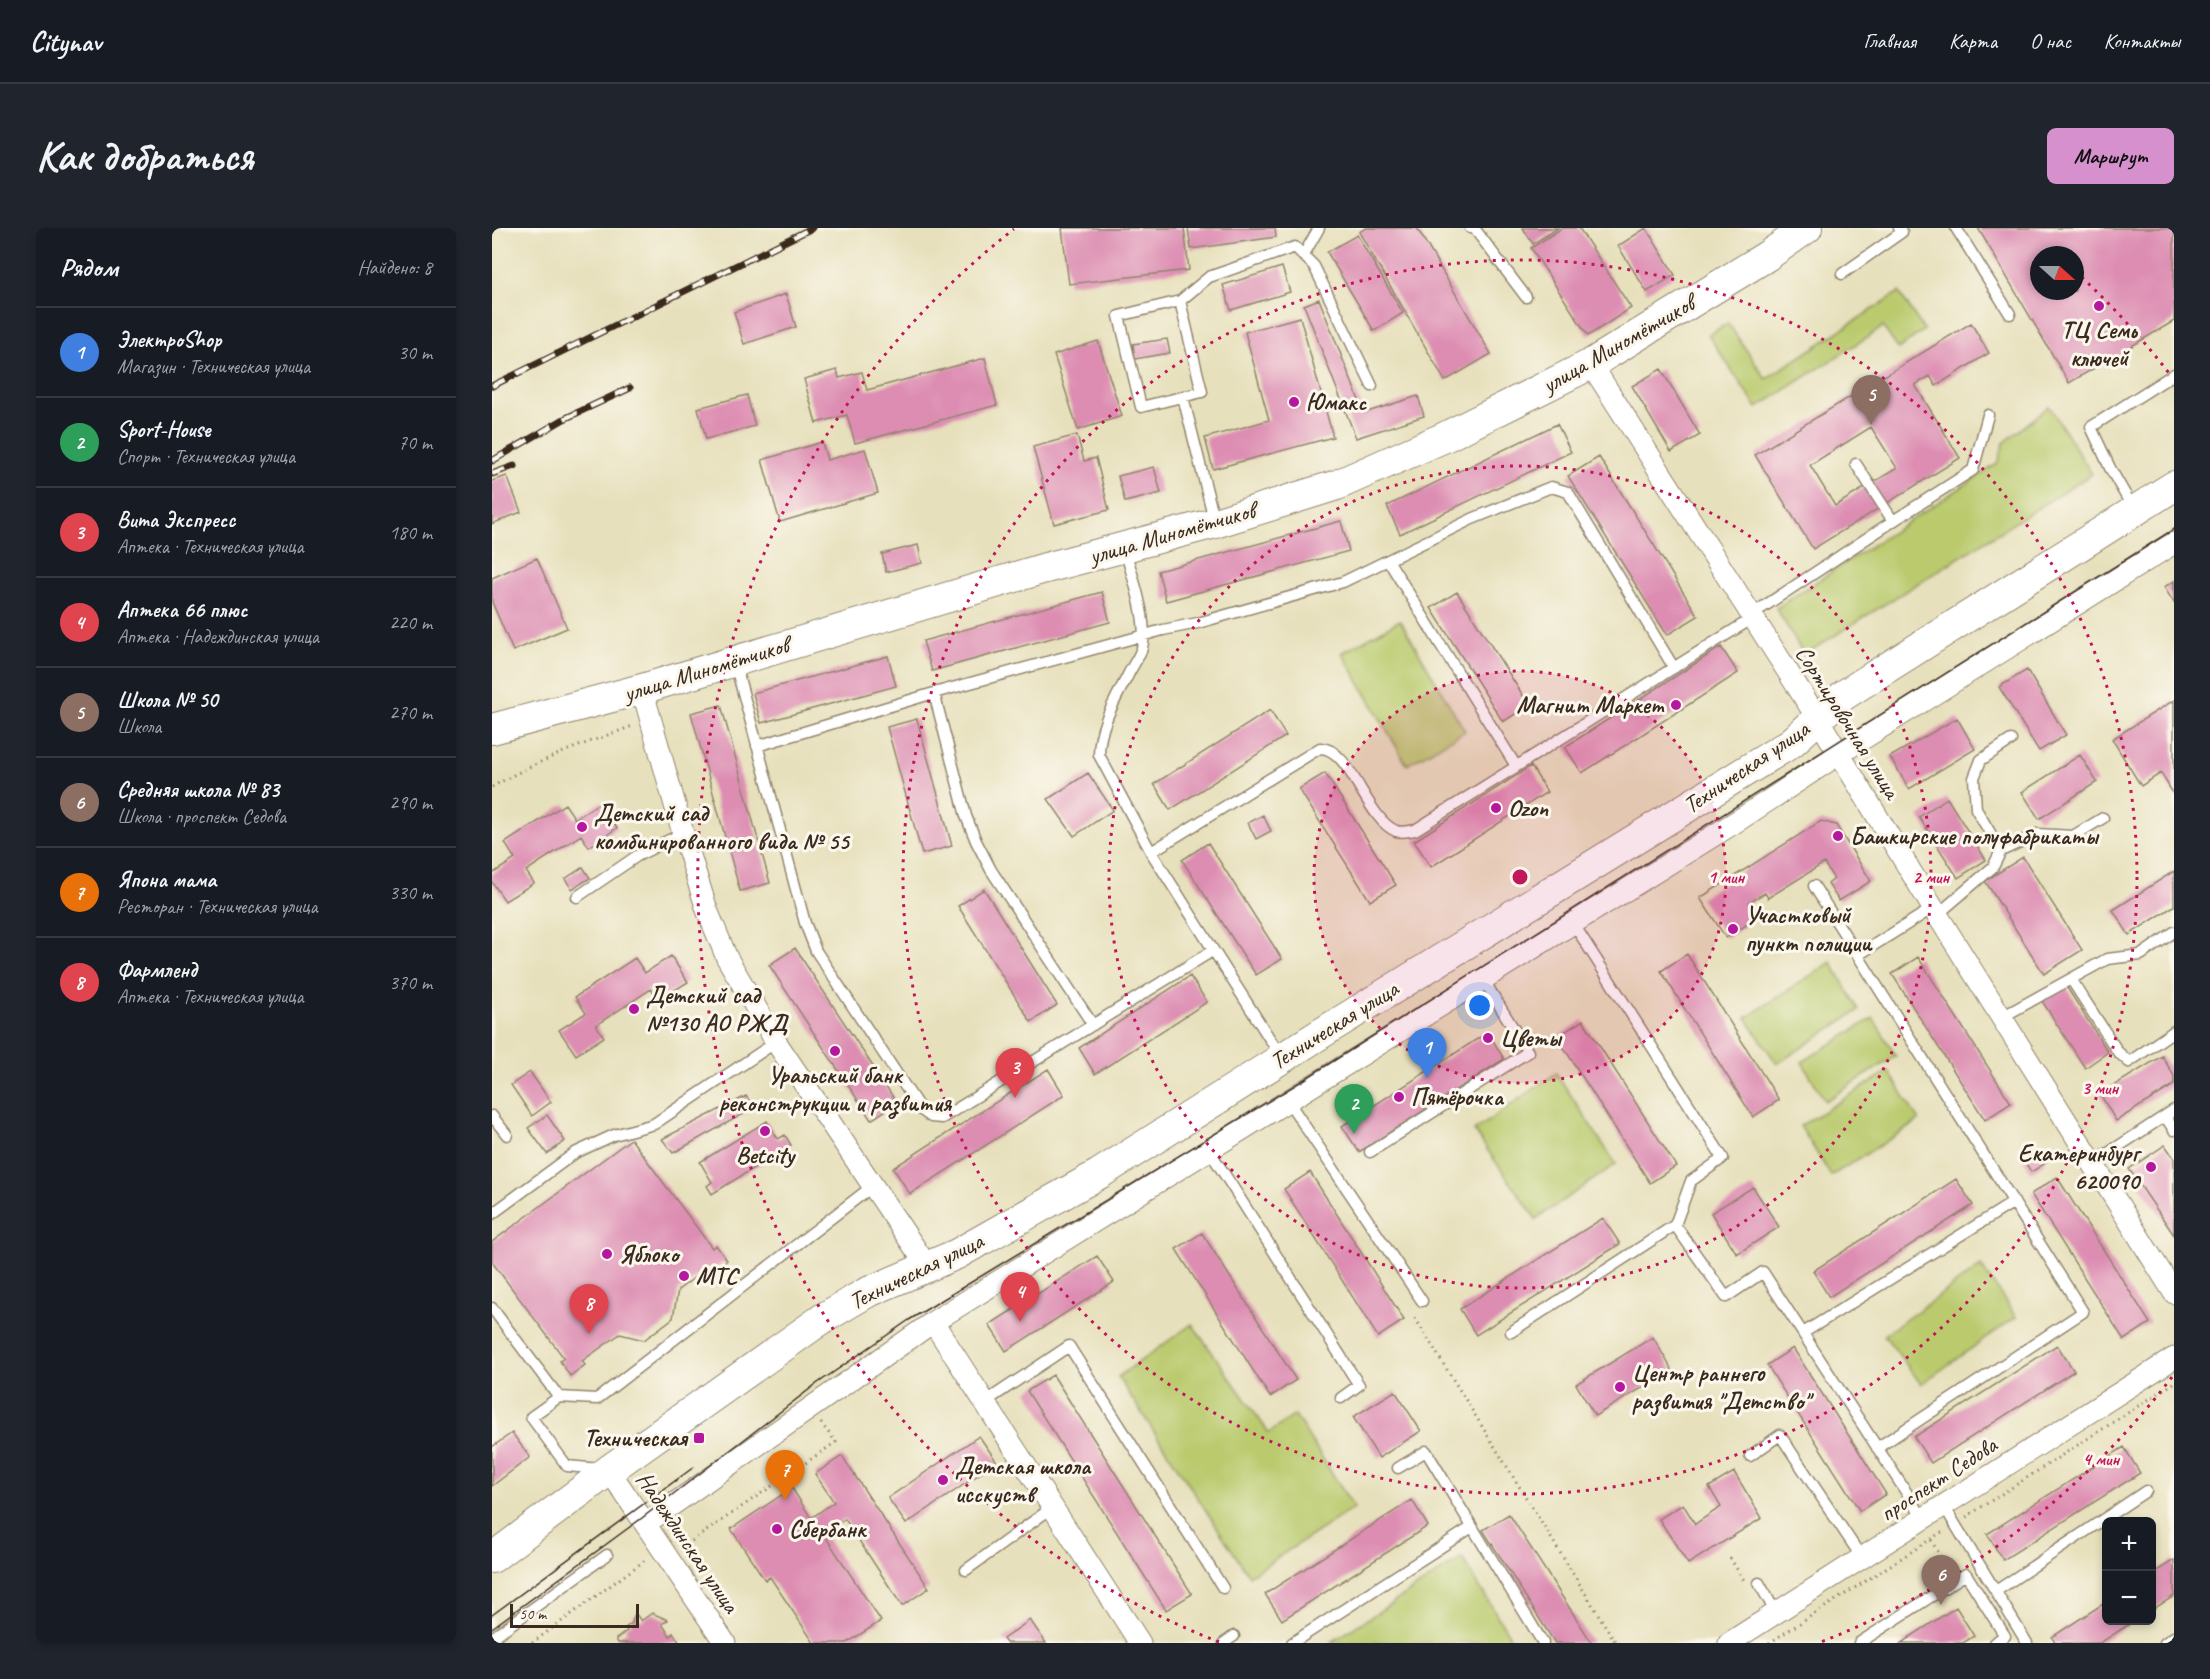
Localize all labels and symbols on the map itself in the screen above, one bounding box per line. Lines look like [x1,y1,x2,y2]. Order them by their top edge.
north arrow [2030,246,2084,300]
street label: улица Миномётчиков [1535,285,1704,401]
marker: ТЦ Семь ключей [2092,299,2106,313]
place label: ТЦ Семь ключей [2061,315,2138,373]
pin: 5 [1852,376,1890,425]
place label: Юмакс [1306,387,1368,417]
marker: Юмакс [1287,395,1301,409]
street label: улица Миномётчиков [1084,493,1264,572]
street label: улица Миномётчиков [618,628,798,709]
street label: Сортировочная улица [1789,640,1908,806]
place label: Магнит Маркет [1517,690,1664,720]
marker: Магнит Маркет [1669,698,1683,712]
street label: Техническая улица [1677,713,1816,820]
place label: Ozon [1508,793,1549,823]
place label: Детский сад комбинированного вида № 55 [594,798,851,856]
marker: Ozon [1489,801,1503,815]
marker: Детский сад комбинированного вида № 55 [575,820,589,834]
place label: Башкирские полуфабрикаты [1850,821,2100,851]
marker: Башкирские полуфабрикаты [1831,829,1845,843]
text: 1 мин [1708,866,1745,888]
text: 2 мин [1913,866,1950,888]
centre of rings [1510,867,1530,887]
place label: Участковый пункт полиции [1745,900,1873,958]
marker: Участковый пункт полиции [1726,922,1740,936]
street label: Техническая улица [1264,973,1405,1076]
place label: Детский сад №130 АО РЖД [646,980,789,1038]
your location [1465,991,1494,1020]
marker: Детский сад №130 АО РЖД [627,1002,641,1016]
place label: Цветы [1500,1023,1563,1053]
pin: 1 [1408,1028,1446,1078]
marker: Цветы [1481,1031,1495,1045]
marker: Уральский банк реконструкции и развития [828,1044,842,1058]
pin: 3 [996,1048,1034,1098]
place label: Уральский банк реконструкции и развития [719,1060,952,1119]
text: 3 мин [2082,1077,2119,1099]
place label: Пятёрочка [1411,1082,1504,1112]
pin: 2 [1334,1084,1374,1134]
marker: Пятёрочка [1392,1090,1406,1104]
marker: Betcity [758,1124,772,1138]
place label: Екатеринбург 620090 [2018,1138,2143,1196]
place label: Betcity [736,1140,797,1170]
marker: Екатеринбург 620090 [2144,1160,2158,1174]
street label: Техническая улица [844,1225,989,1316]
place label: Яблоко [619,1239,681,1269]
marker: Яблоко [600,1247,614,1261]
place label: МТС [696,1261,740,1291]
marker: МТС [677,1269,691,1283]
pin: 4 [1000,1272,1040,1322]
pin: 8 [570,1284,608,1334]
place label: Центр раннего развития "Детство" [1632,1358,1815,1417]
marker: Центр раннего развития "Детство" [1613,1380,1627,1394]
place label: Техническая [584,1423,688,1453]
street label: проспект Седова [1874,1429,2003,1528]
marker: Техническая [692,1431,706,1445]
text: 4 мин [2083,1448,2120,1470]
pin: 7 [766,1450,804,1500]
place label: Детская школа исскуств [955,1451,1092,1509]
street label: Надеждинская улица [630,1466,747,1620]
marker: Детская школа исскуств [936,1473,950,1487]
place label: Сбербанк [789,1514,868,1544]
marker: Сбербанк [770,1522,784,1536]
pin: 6 [1922,1556,1960,1605]
scale bar [510,1601,639,1628]

